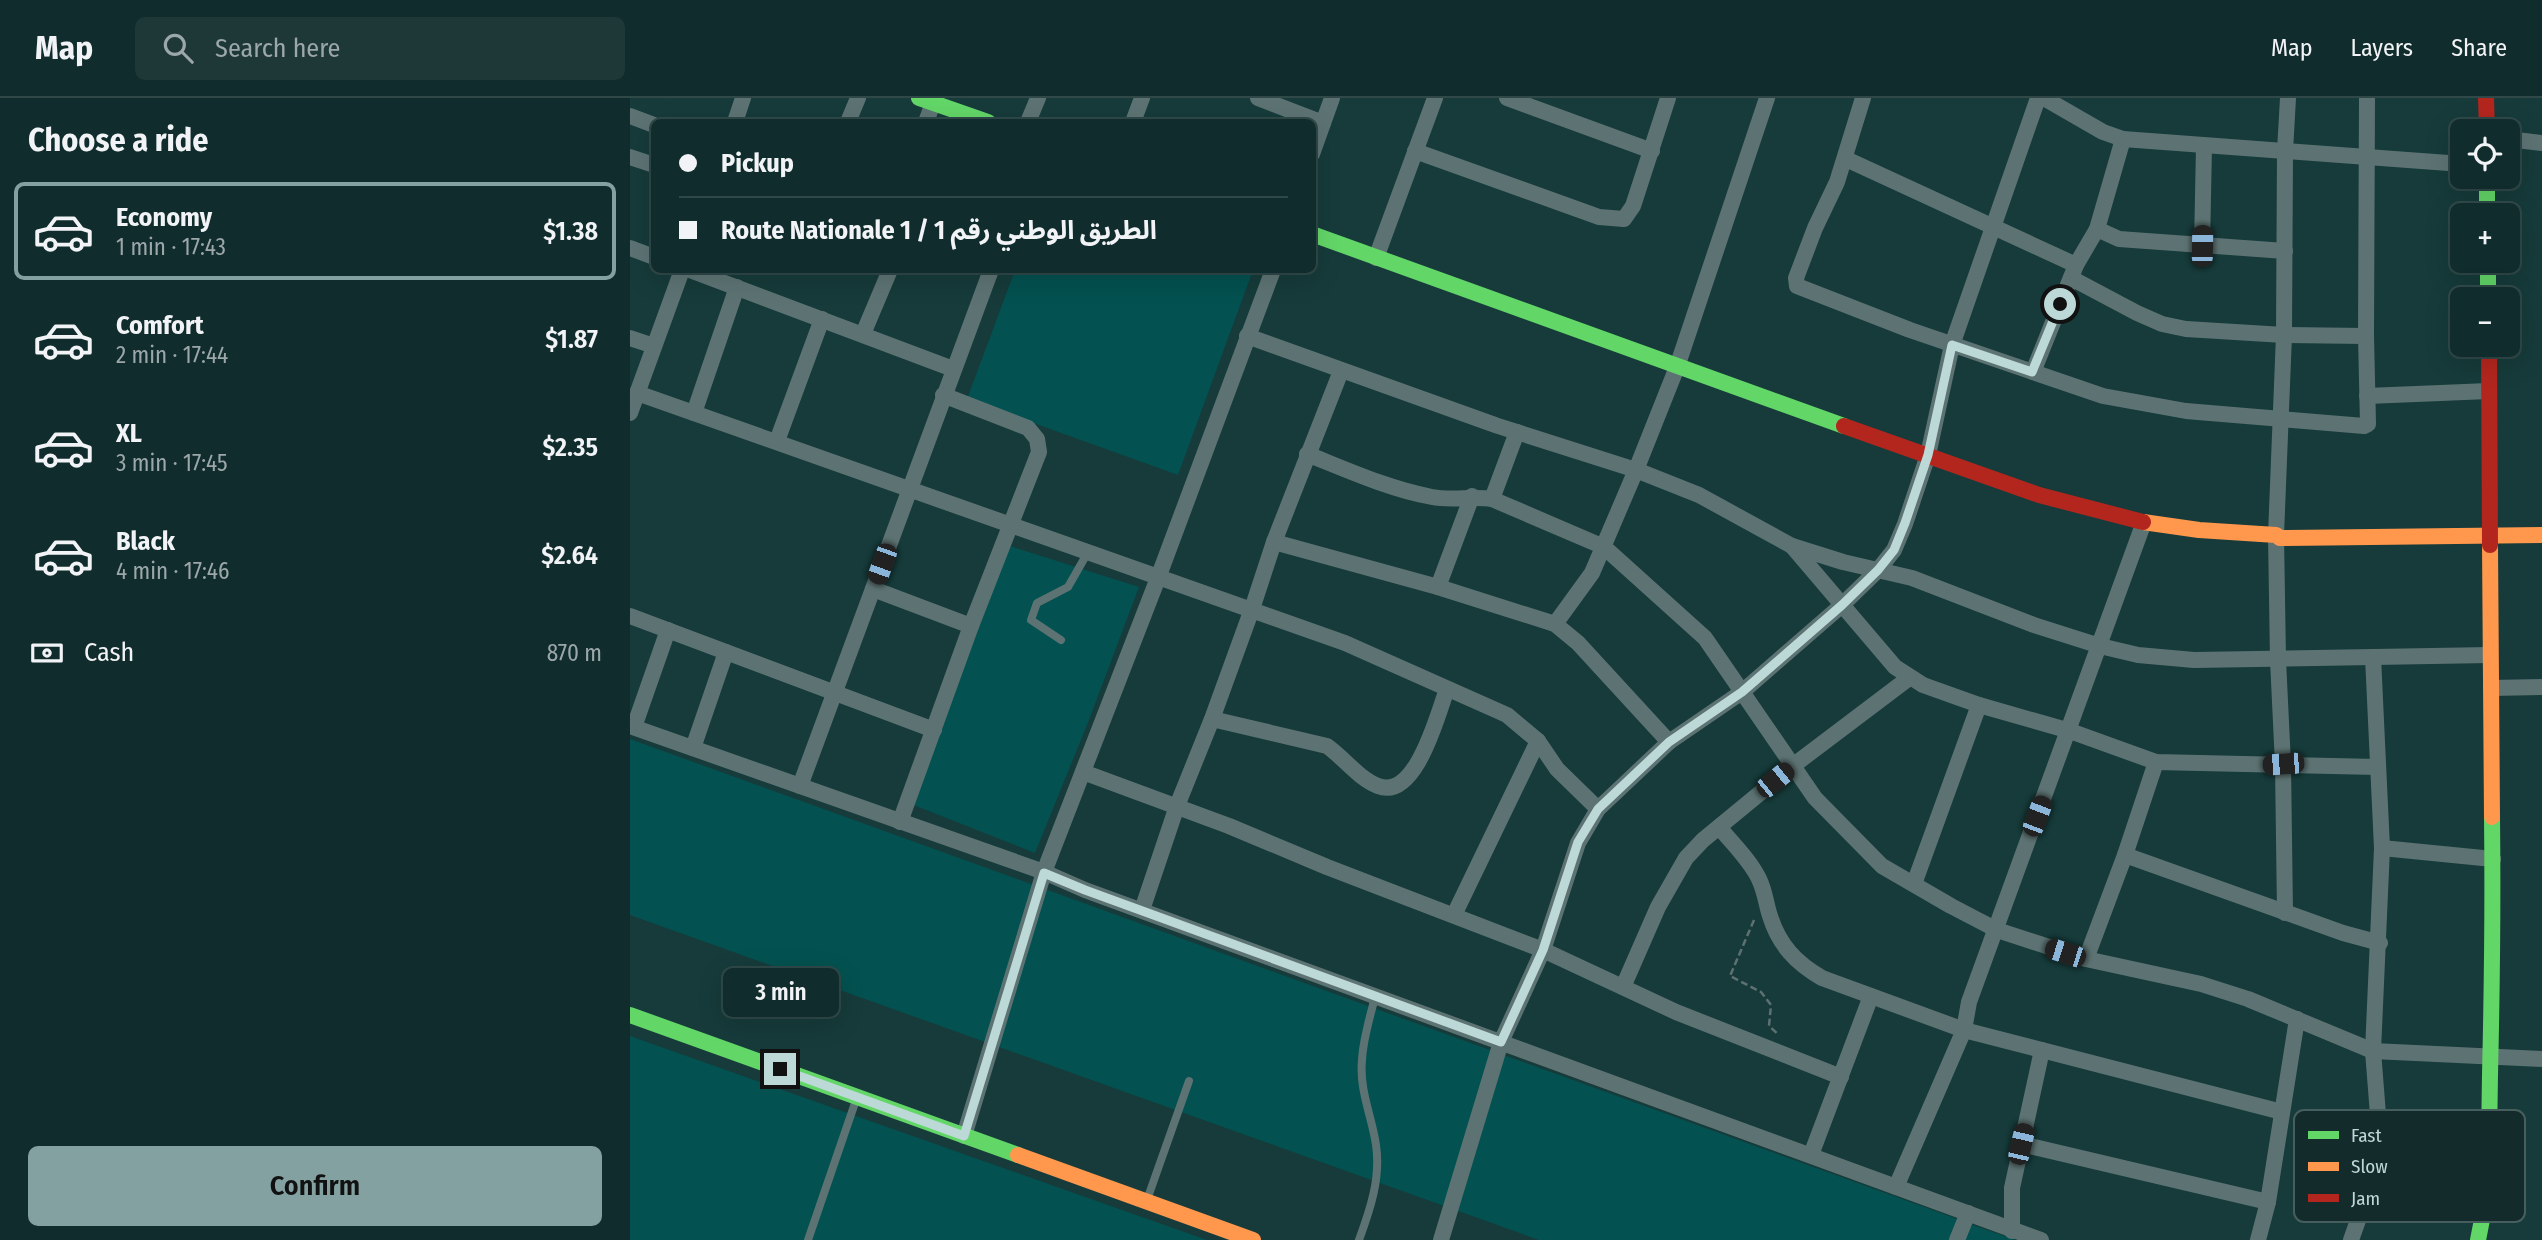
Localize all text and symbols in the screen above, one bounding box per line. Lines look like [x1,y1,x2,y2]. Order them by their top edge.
search box [135,17,625,80]
text: Map [35,28,93,68]
icon: search [159,29,197,67]
text: Search here [215,33,340,64]
text: Map [2271,34,2313,62]
text: Layers [2351,34,2413,62]
text: Share [2451,34,2507,62]
map controls [2450,119,2520,357]
button: locate [2450,119,2520,189]
text: Choose a ride [28,121,209,159]
text: Pickup [721,148,794,179]
icon: car [32,200,95,263]
text: Economy [116,202,212,233]
button: + [2450,203,2520,273]
text: Route Nationale 1 / الطريق الوطني رقم 1 [721,215,1157,246]
text: $1.38 [543,216,598,247]
car [2192,225,2213,267]
text: 1 min · 17:43 [116,233,226,261]
button: − [2450,287,2520,357]
route start [2044,288,2076,320]
icon: car [32,308,95,371]
text: Comfort [116,310,204,341]
text: $1.87 [545,324,598,355]
text: 2 min · 17:44 [116,341,228,369]
icon: car [32,416,95,479]
text: XL [116,418,142,449]
text: $2.35 [542,432,598,463]
text: 3 min · 17:45 [116,449,228,477]
icon: car [32,524,95,587]
text: Black [116,526,175,557]
text: $2.64 [541,540,598,571]
car [865,541,900,587]
text: 4 min · 17:46 [116,557,229,585]
icon: cash [28,634,66,672]
text: Cash [84,637,134,668]
text: 870 m [547,639,602,667]
car [2262,752,2305,776]
car [1753,759,1798,801]
car [2020,793,2055,839]
car [2042,937,2089,969]
callout: 3 min [722,968,838,1016]
text: 3 min [755,978,807,1006]
route end [764,1053,796,1085]
legend [2294,1110,2525,1222]
car [2007,1121,2036,1167]
text: Fast [2351,1124,2382,1147]
button: Confirm [28,1146,602,1226]
text: Slow [2351,1155,2388,1178]
text: Jam [2351,1187,2380,1210]

